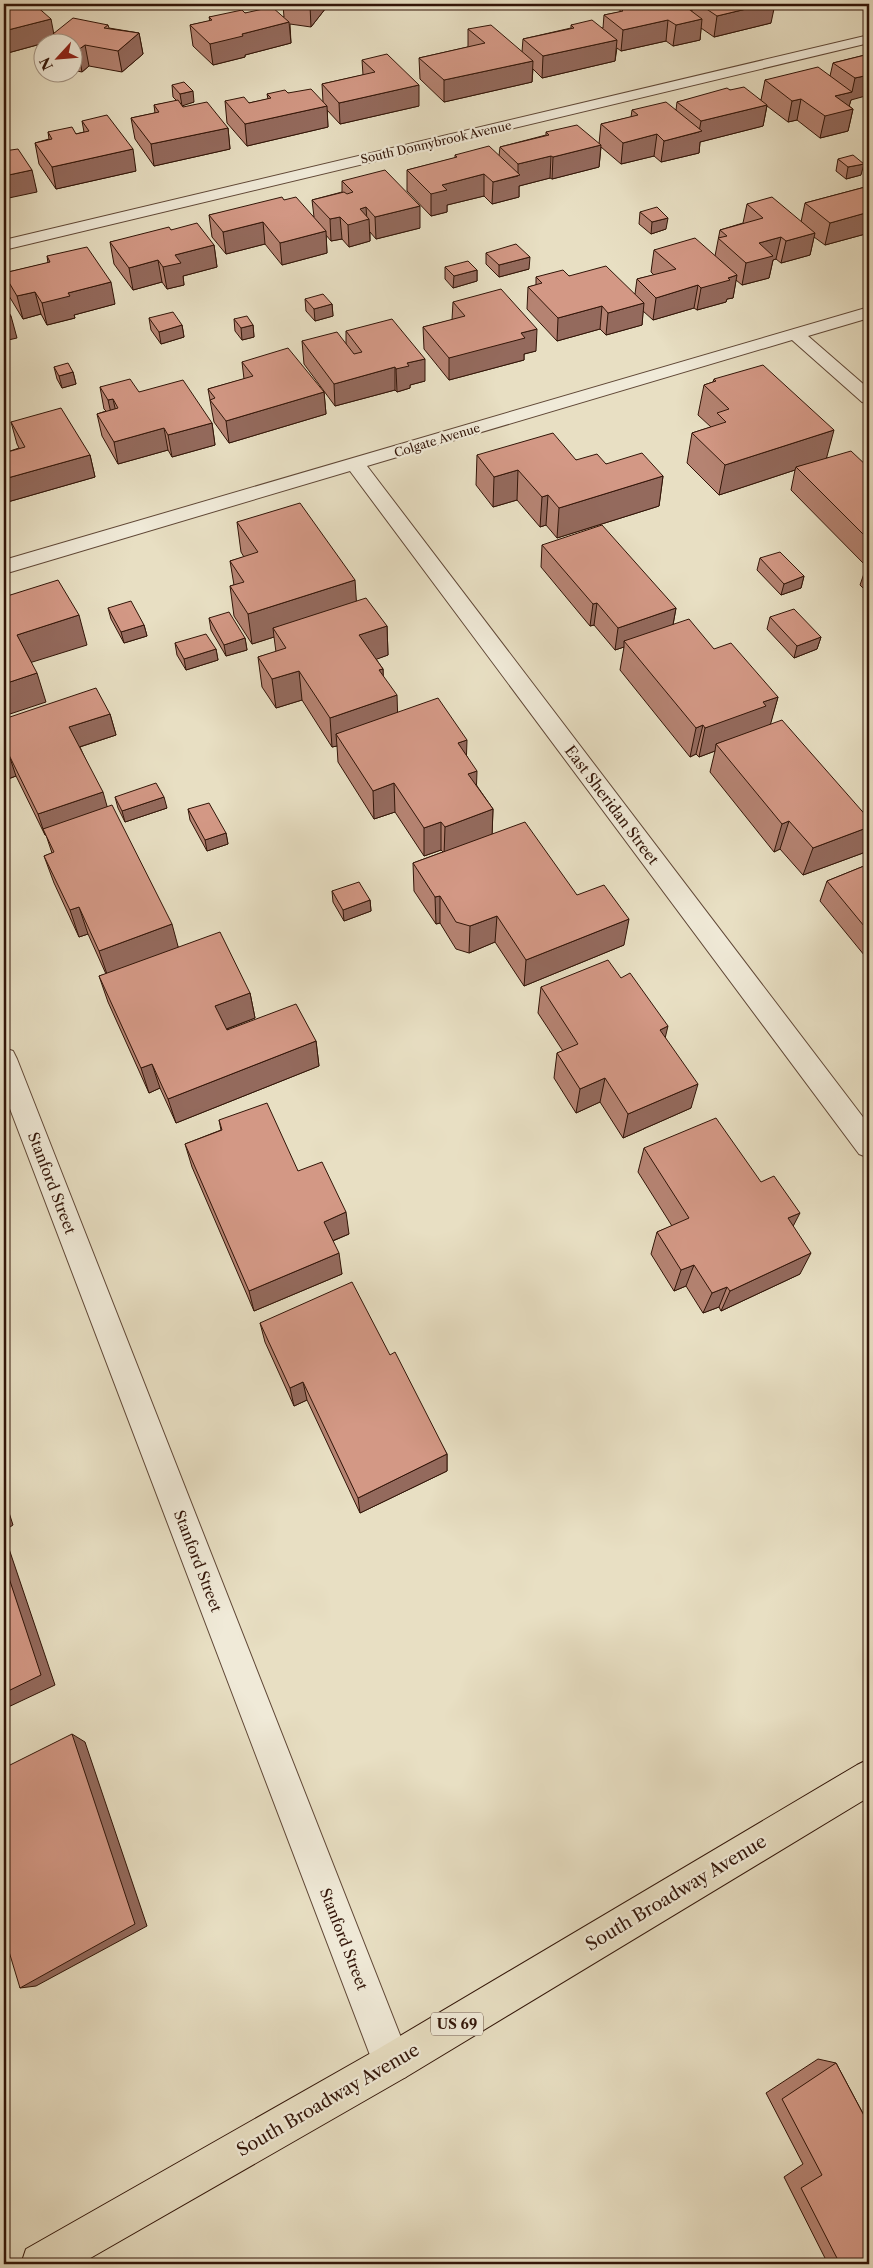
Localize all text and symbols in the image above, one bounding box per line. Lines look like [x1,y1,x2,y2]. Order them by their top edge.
north arrow [32,32,82,82]
text: N [36,54,57,73]
street label: South Donnybrook Avenue [359,117,513,167]
street label: Colgate Avenue [392,420,482,460]
street label: East Sheridan Street [561,742,664,869]
street label: Stanford Street [24,1129,80,1237]
street label: Stanford Street [170,1507,226,1615]
street label: South Broadway Avenue [581,1830,771,1956]
street label: Stanford Street [316,1885,372,1993]
road number: US 69 [431,2012,483,2036]
street label: South Broadway Avenue [233,2039,423,2161]

